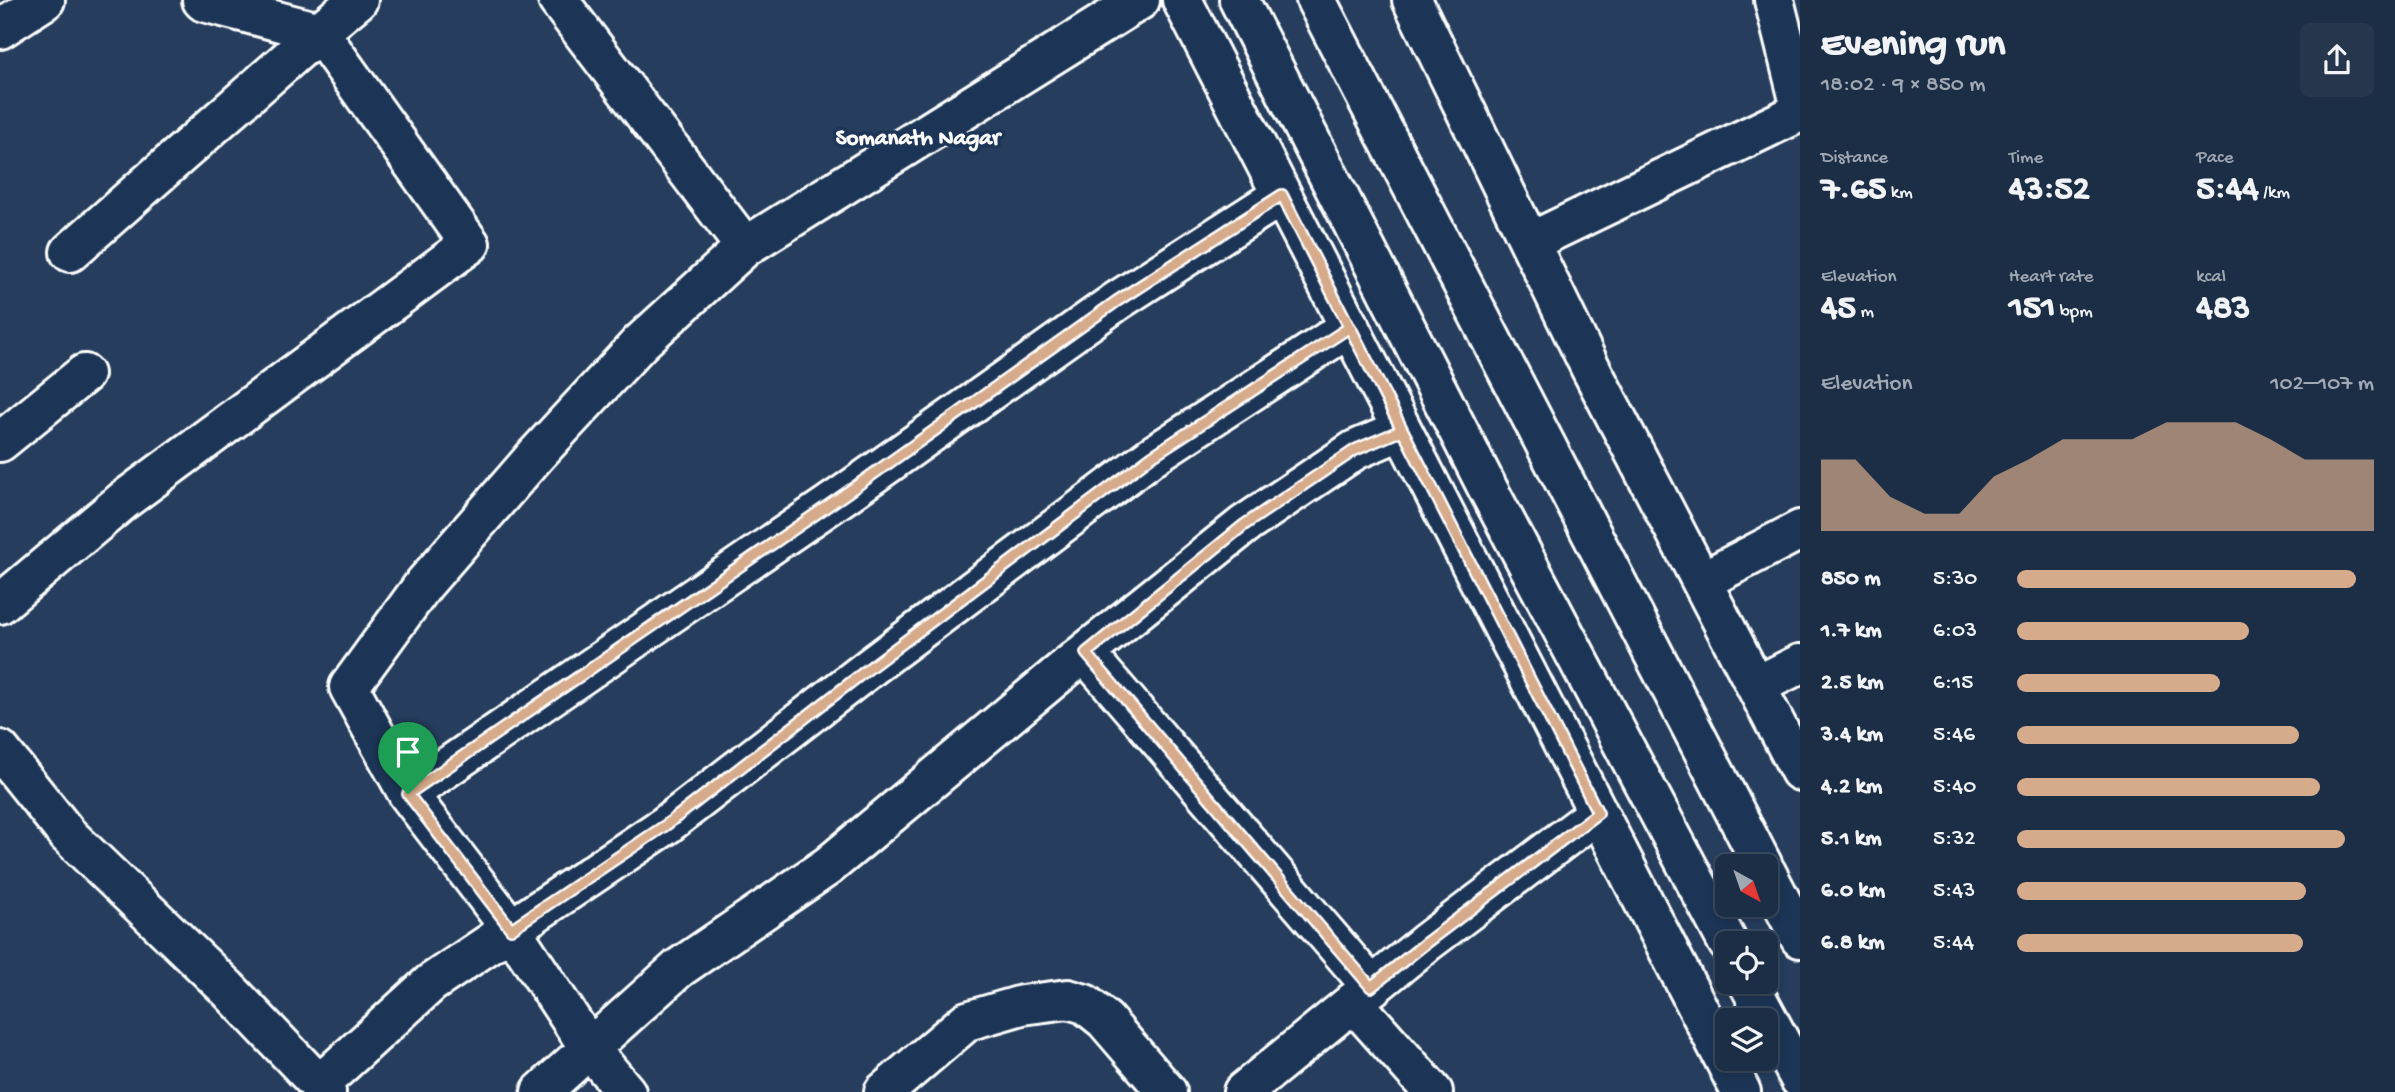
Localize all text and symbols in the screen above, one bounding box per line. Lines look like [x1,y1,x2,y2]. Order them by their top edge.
button: share [2300,23,2374,97]
text: Evening run [1821,24,2005,68]
text: 18:02 · 9 × 850 m [1821,72,1986,99]
district label: Somanath Nagar [836,126,1003,153]
text: Distance [1821,147,1888,170]
text: Time [2009,147,2043,170]
text: Pace [2196,147,2234,170]
text: 7.65 [1821,170,1886,211]
text: 43:52 [2009,170,2090,211]
text: 5:44 [2196,170,2259,211]
text: km [1886,182,1913,205]
text: /km [2259,182,2290,205]
text: Elevation [1821,266,1897,289]
text: Heart rate [2009,266,2094,289]
text: kcal [2196,266,2226,289]
text: 45 [1821,289,1856,330]
text: 151 [2009,289,2055,330]
text: 483 [2196,289,2250,330]
text: m [1856,301,1874,324]
text: bpm [2055,301,2093,324]
text: Elevation [1821,371,1912,398]
text: 102–107 m [2270,371,2374,398]
text: 850 m [1821,566,1881,593]
text: 5:30 [1933,566,1977,593]
text: 1.7 km [1821,618,1882,645]
text: 6:03 [1933,618,1977,645]
text: 2.5 km [1821,670,1884,697]
text: 6:15 [1933,670,1973,697]
pin [378,722,438,794]
text: 3.4 km [1821,722,1883,749]
text: 5:46 [1933,722,1975,749]
icon: arrive [389,733,427,771]
text: 4.2 km [1821,774,1882,801]
text: 5:40 [1933,774,1976,801]
text: 5.1 km [1821,826,1882,853]
text: 5:32 [1933,826,1976,853]
north arrow [1715,854,1778,917]
map controls [1715,854,1778,1071]
text: 6.0 km [1821,878,1885,905]
text: 5:43 [1933,878,1975,905]
text: 6.8 km [1821,930,1885,957]
text: 5:44 [1933,930,1974,957]
button: locate [1715,931,1778,994]
button: layers [1715,1008,1778,1071]

